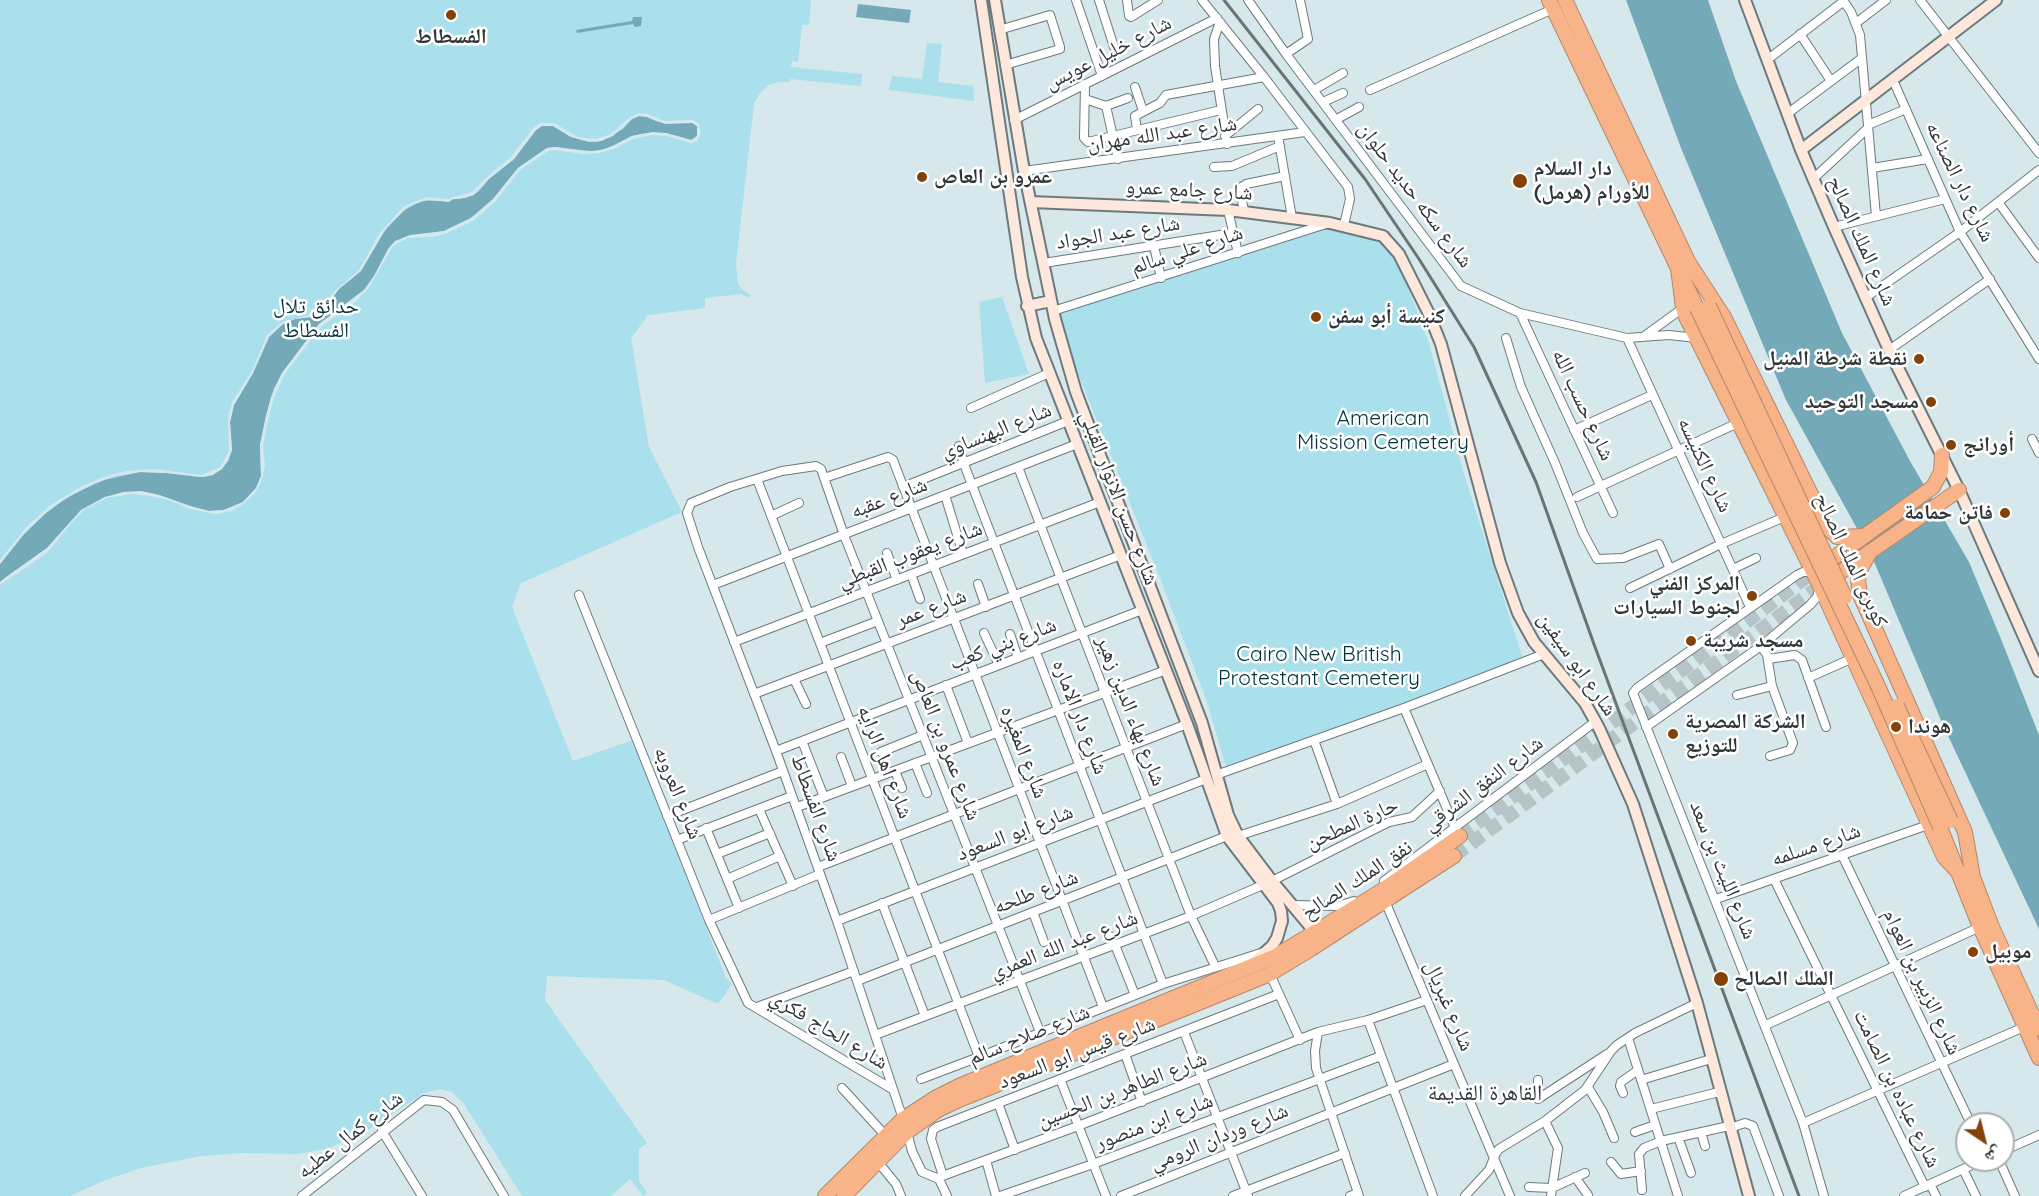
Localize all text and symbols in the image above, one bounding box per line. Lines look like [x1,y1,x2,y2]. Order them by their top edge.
marker: الفسطاط [444,8,458,22]
street label: شارع خليل عويس [1040,10,1176,96]
place label: الفسطاط [415,24,487,50]
street label: شارع عبد الله مهران [1085,111,1239,157]
street label: شارع سكه حديد حلوان [1352,117,1478,273]
street label: شارع دار الصناعه [1920,118,2000,246]
place label: دار السلام للأورام (هرمل) [1534,156,1650,206]
place label: عمرو بن العاص [934,164,1052,190]
marker: عمرو بن العاص [915,170,929,184]
marker: دار السلام للأورام (هرمل) [1511,172,1529,190]
street label: شارع الملك الصالح [1822,172,1902,310]
street label: شارع جامع عمرو [1125,174,1253,206]
street label: شارع عبد الجواد [1054,211,1182,255]
street label: شارع علي سالم [1128,220,1246,280]
park label: حدائق تلال الفسطاط [273,294,359,344]
place label: كنيسة أبو سفن [1328,304,1445,330]
marker: كنيسة أبو سفن [1309,310,1323,324]
street label: شارع حسب الله [1546,345,1620,465]
place label: نقطة شرطة المنيل [1763,346,1907,372]
marker: نقطة شرطة المنيل [1912,352,1926,366]
place label: مسجد التوحيد [1805,389,1919,415]
marker: مسجد التوحيد [1924,395,1938,409]
street label: شارع البهنساوي [937,397,1055,465]
park label: American Mission Cemetery [1297,406,1469,456]
street label: شارع حسن الانوار القبلي [1074,407,1164,589]
street label: شارع الكنيسه [1672,414,1738,516]
place label: أورانج [1963,432,2014,458]
marker: أورانج [1944,438,1958,452]
street label: شارع عقبه [847,472,931,524]
street label: كوبرى الملك الصالح [1809,489,1893,631]
place label: فاتن حمامة [1904,500,1993,526]
marker: فاتن حمامة [1998,506,2012,520]
street label: شارع يعقوب القبطي [834,516,986,594]
place label: المركز الفني لجنوط السيارات [1613,571,1740,621]
street label: شارع عمر [892,583,970,633]
marker: المركز الفني لجنوط السيارات [1745,589,1759,603]
street label: شارع ابو سيفين [1532,607,1622,721]
street label: شارع بني كعب [946,612,1060,676]
place label: مسجد شريبة [1703,628,1804,654]
street label: شارع بهاء الدين زهير [1091,632,1171,790]
marker: مسجد شريبة [1684,634,1698,648]
park label: Cairo New British Protestant Cemetery [1218,642,1420,692]
street label: شارع دار الاماره [1047,656,1113,778]
street label: شارع عمرو بن العاص [906,666,986,824]
street label: شارع اهل الرايه [852,702,918,822]
street label: شارع المغيره [995,702,1053,802]
place label: الشركة المصرية للتوزيع [1685,709,1806,759]
place label: هوندا [1908,714,1951,740]
marker: هوندا [1889,720,1903,734]
marker: الشركة المصرية للتوزيع [1666,727,1680,741]
street label: شارع النفق الشرقي [1418,731,1548,837]
street label: شارع العروبه [648,743,708,843]
street label: شارع الفسطاط [785,751,847,865]
street label: حارة المطحن [1302,792,1402,856]
street label: شارع الليث بن سعد [1684,797,1762,943]
street label: شارع ابو السعود [953,799,1077,867]
street label: شارع مسلمه [1768,818,1864,872]
street label: نفق الملك الصالح [1297,835,1417,925]
street label: شارع طلحه [990,864,1082,920]
street label: شارع عبد الله العمري [987,905,1141,985]
street label: شارع الزبير بن العوام [1877,905,1967,1059]
place label: موبيل [1985,939,2031,965]
marker: موبيل [1966,945,1980,959]
street label: شارع غبريال [1419,957,1479,1055]
place label: الملك الصالح [1734,966,1834,992]
marker: الملك الصالح [1712,970,1730,988]
street label: شارع الحاج فكري [765,985,893,1075]
street label: شارع صلاح سالم [965,999,1093,1071]
street label: شارع عباده بن الصامت [1848,1006,1946,1172]
street label: شارع قيس ابو السعود [995,1011,1159,1095]
street label: شارع الطاهر بن الحسين [1034,1046,1210,1134]
district label: القاهرة القديمة [1428,1080,1542,1106]
street label: شارع كمال عطيه [292,1086,408,1184]
street label: شارع ابن منصور [1091,1088,1217,1156]
street label: شارع وردان الرومي [1146,1098,1292,1176]
north arrow [1955,1112,2015,1172]
text: ش [1981,1142,2007,1168]

